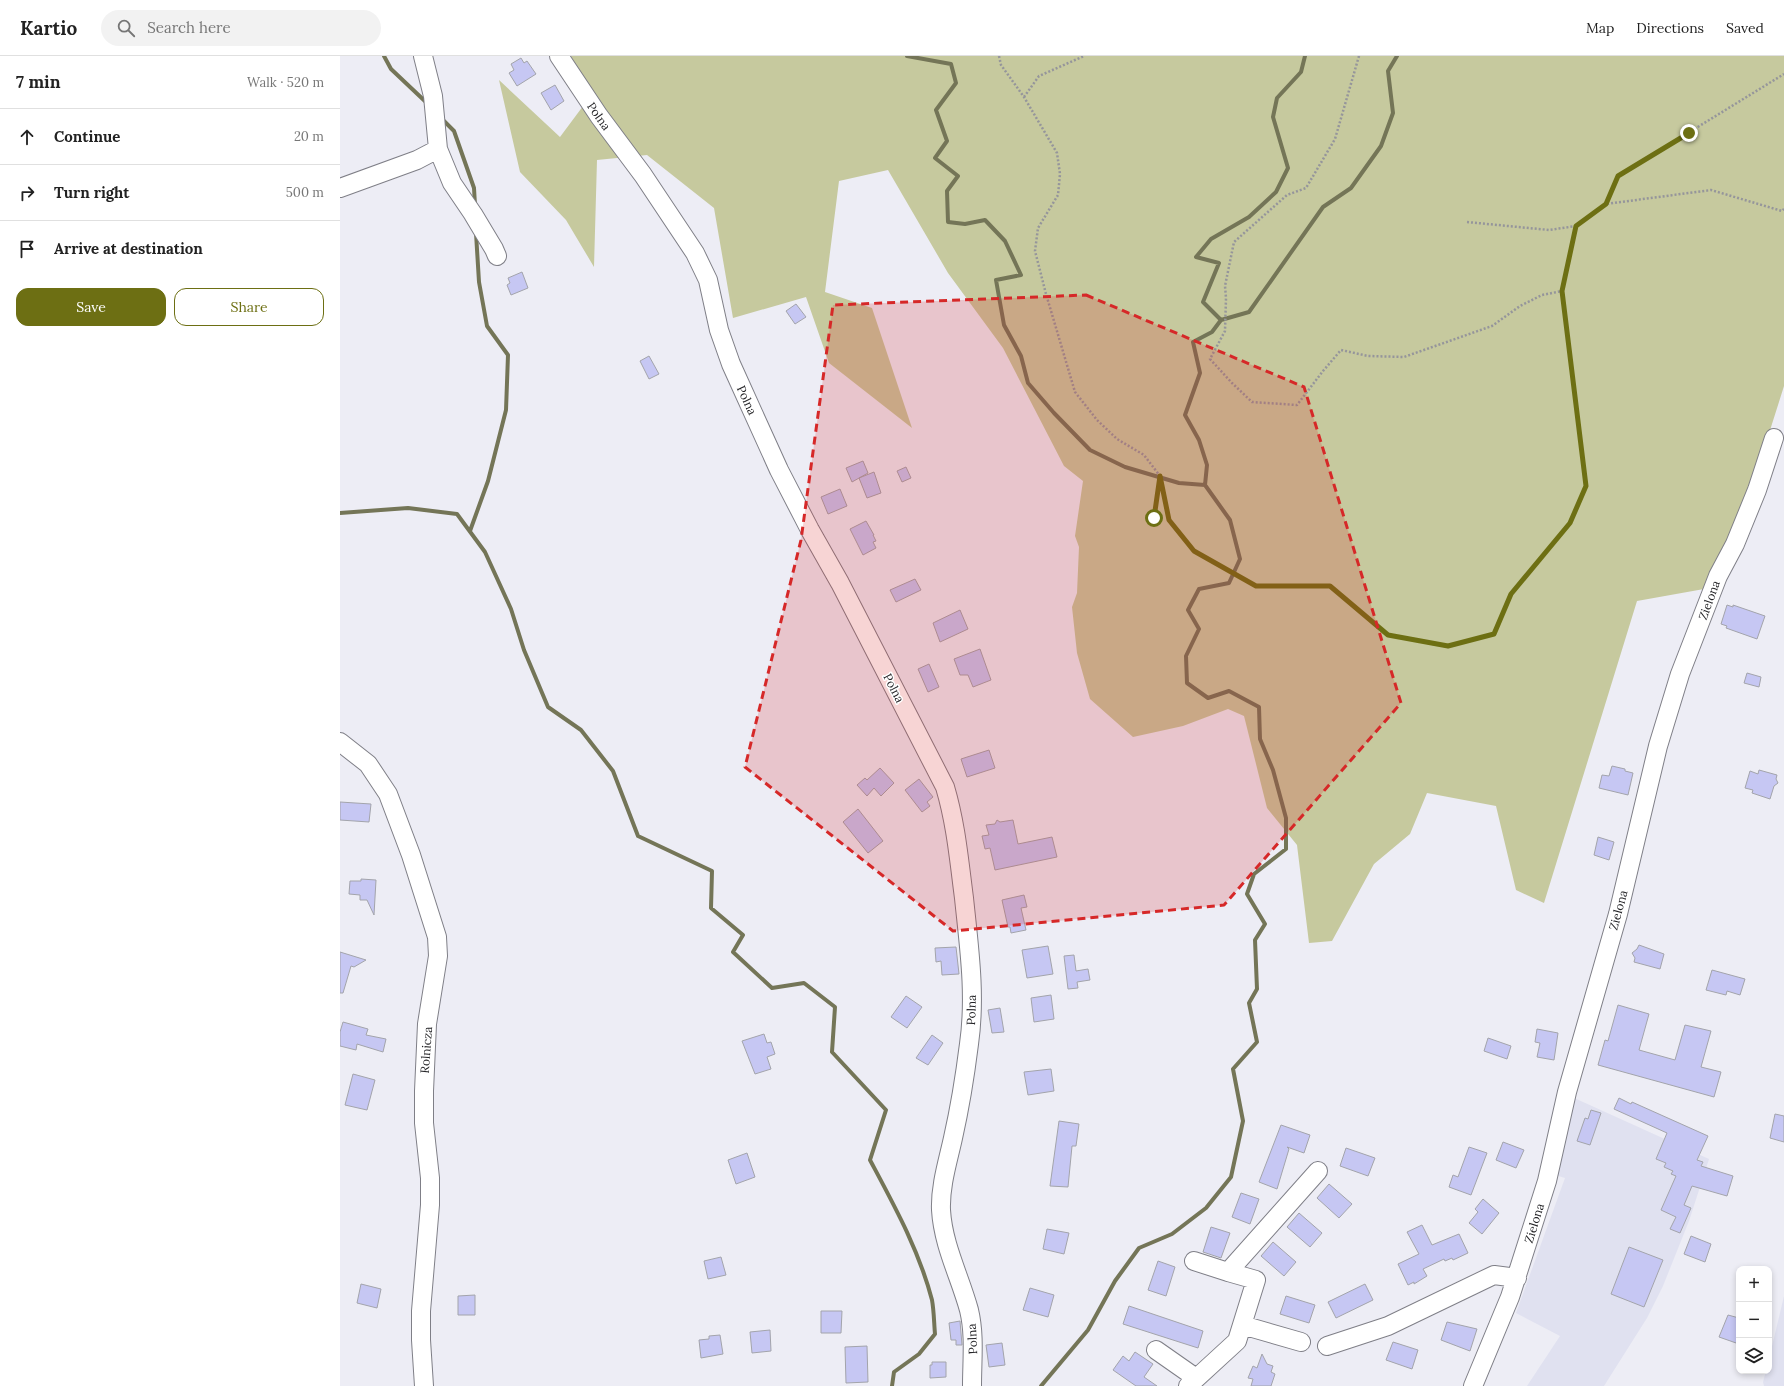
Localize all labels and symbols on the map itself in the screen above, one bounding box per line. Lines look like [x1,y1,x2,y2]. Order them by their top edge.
street label: Polna [584,99,614,133]
route end [1680,124,1698,142]
street label: Polna [734,383,760,417]
route start [1145,509,1163,527]
street label: Zielona [1695,578,1723,622]
street label: Polna [880,671,908,705]
street label: Zielona [1605,888,1631,932]
street label: Polna [963,994,979,1026]
street label: Rolnicza [417,1026,435,1074]
street label: Zielona [1521,1201,1547,1245]
street label: Polna [964,1323,980,1355]

